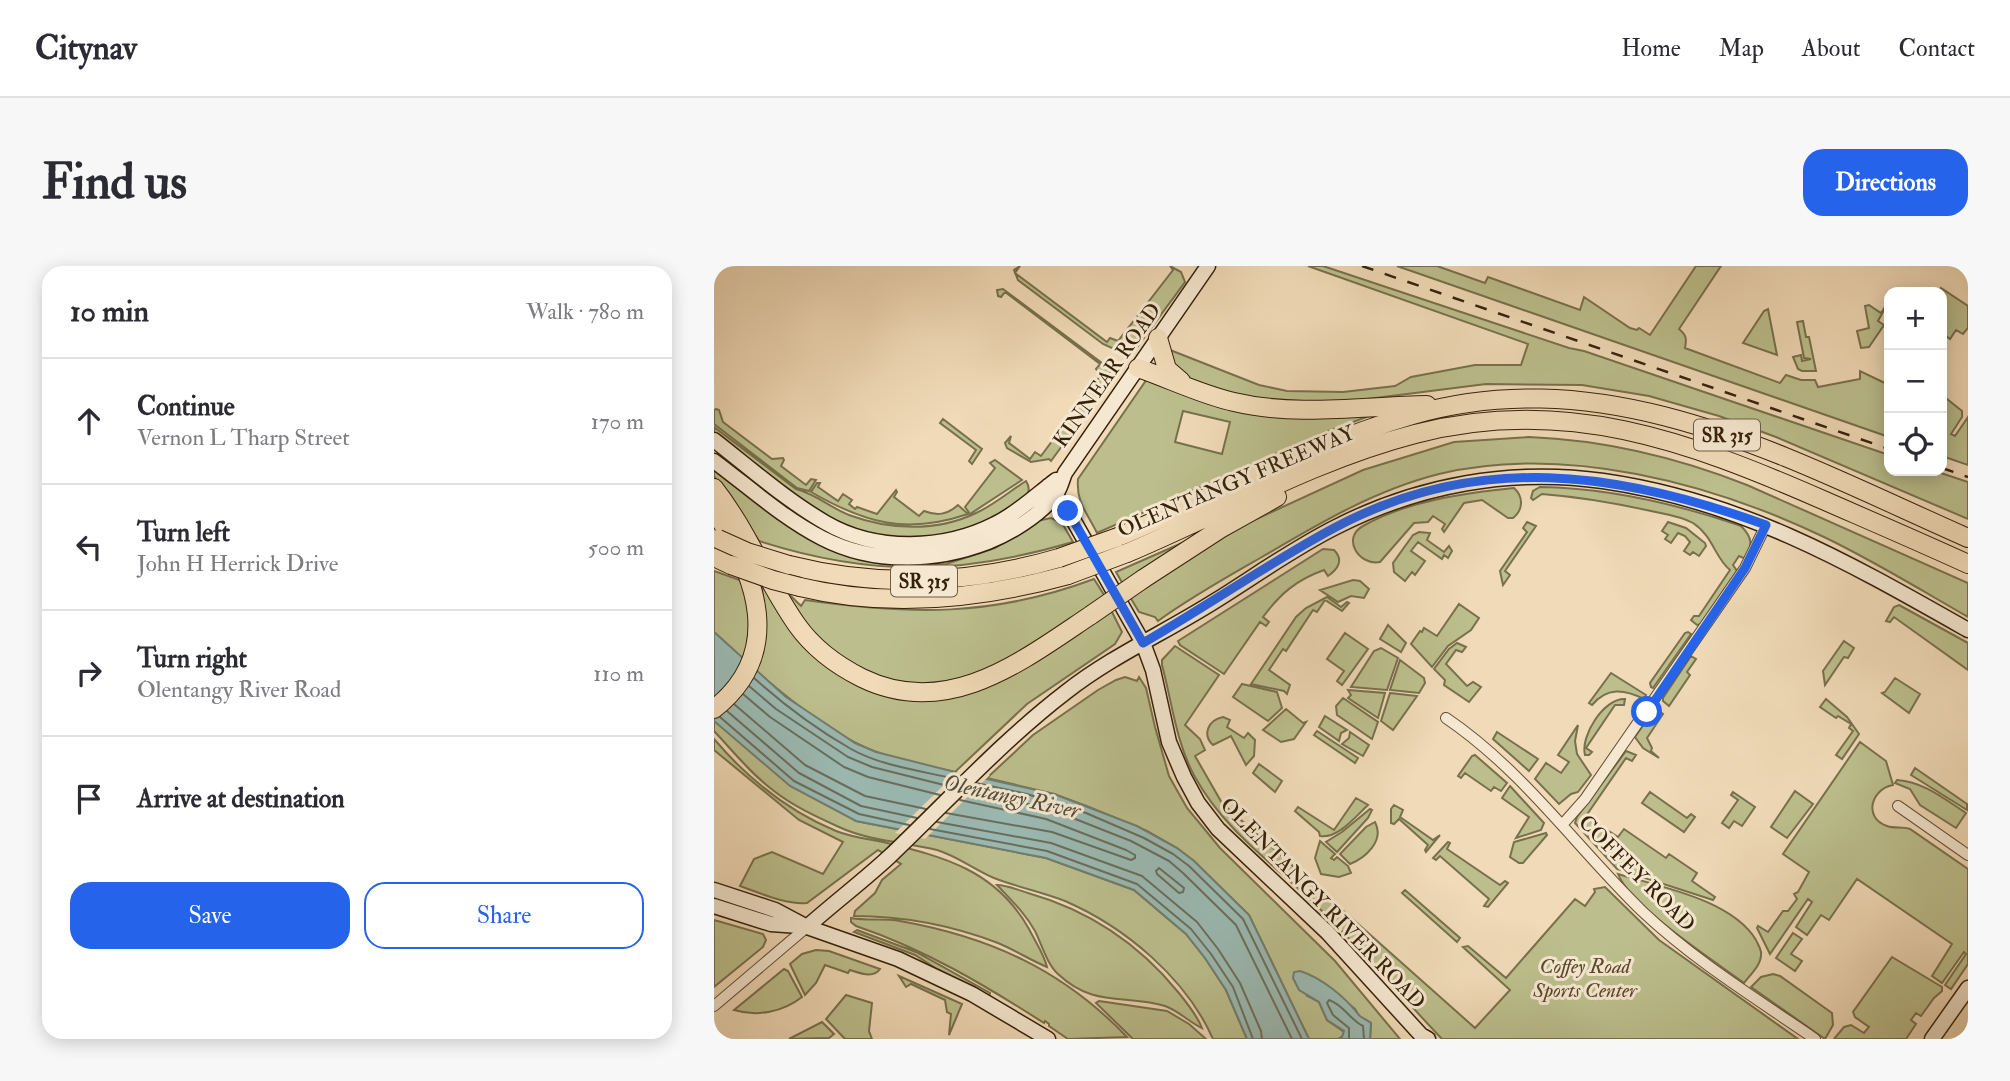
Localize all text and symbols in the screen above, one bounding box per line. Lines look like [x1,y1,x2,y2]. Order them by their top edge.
text: Citynav [35,28,137,69]
text: Home [1621,33,1681,64]
text: Map [1719,33,1764,64]
text: About [1802,33,1861,64]
text: Contact [1899,33,1975,64]
button: Directions [1803,149,1968,216]
text: Find us [42,152,187,213]
map controls [1884,287,1947,476]
button: + [1884,287,1947,350]
text: 10 min [70,293,149,330]
text: Walk · 780 m [526,297,644,326]
street label: KINNEAR ROAD [1047,298,1167,453]
button: − [1884,350,1947,413]
text: Continue [137,391,235,423]
icon: ahead [70,402,108,440]
text: 170 m [591,407,644,436]
button: locate [1884,413,1947,476]
street label: OLENTANGY FREEWAY [1114,419,1359,544]
road number: SR 315 [1694,420,1760,450]
text: Vernon L Tharp Street [137,423,350,452]
route end [1052,495,1083,526]
text: Turn left [137,517,230,549]
icon: left [70,528,108,566]
text: 500 m [588,533,644,562]
text: John H Herrick Drive [137,549,338,578]
road number: SR 315 [891,566,957,596]
text: Turn right [137,643,247,675]
icon: right [70,654,108,692]
text: 110 m [593,659,644,688]
text: Olentangy River Road [137,675,341,704]
route start [1631,696,1662,727]
water label: Olentangy River [941,768,1084,825]
icon: arrive [70,780,108,818]
text: Arrive at destination [137,783,345,815]
street label: OLENTANGY RIVER ROAD [1214,792,1431,1015]
street label: COFFEY ROAD [1572,809,1701,938]
button: Save [70,882,350,949]
button: Share [364,882,644,949]
park label: Coffey Road Sports Center [1532,953,1638,1004]

